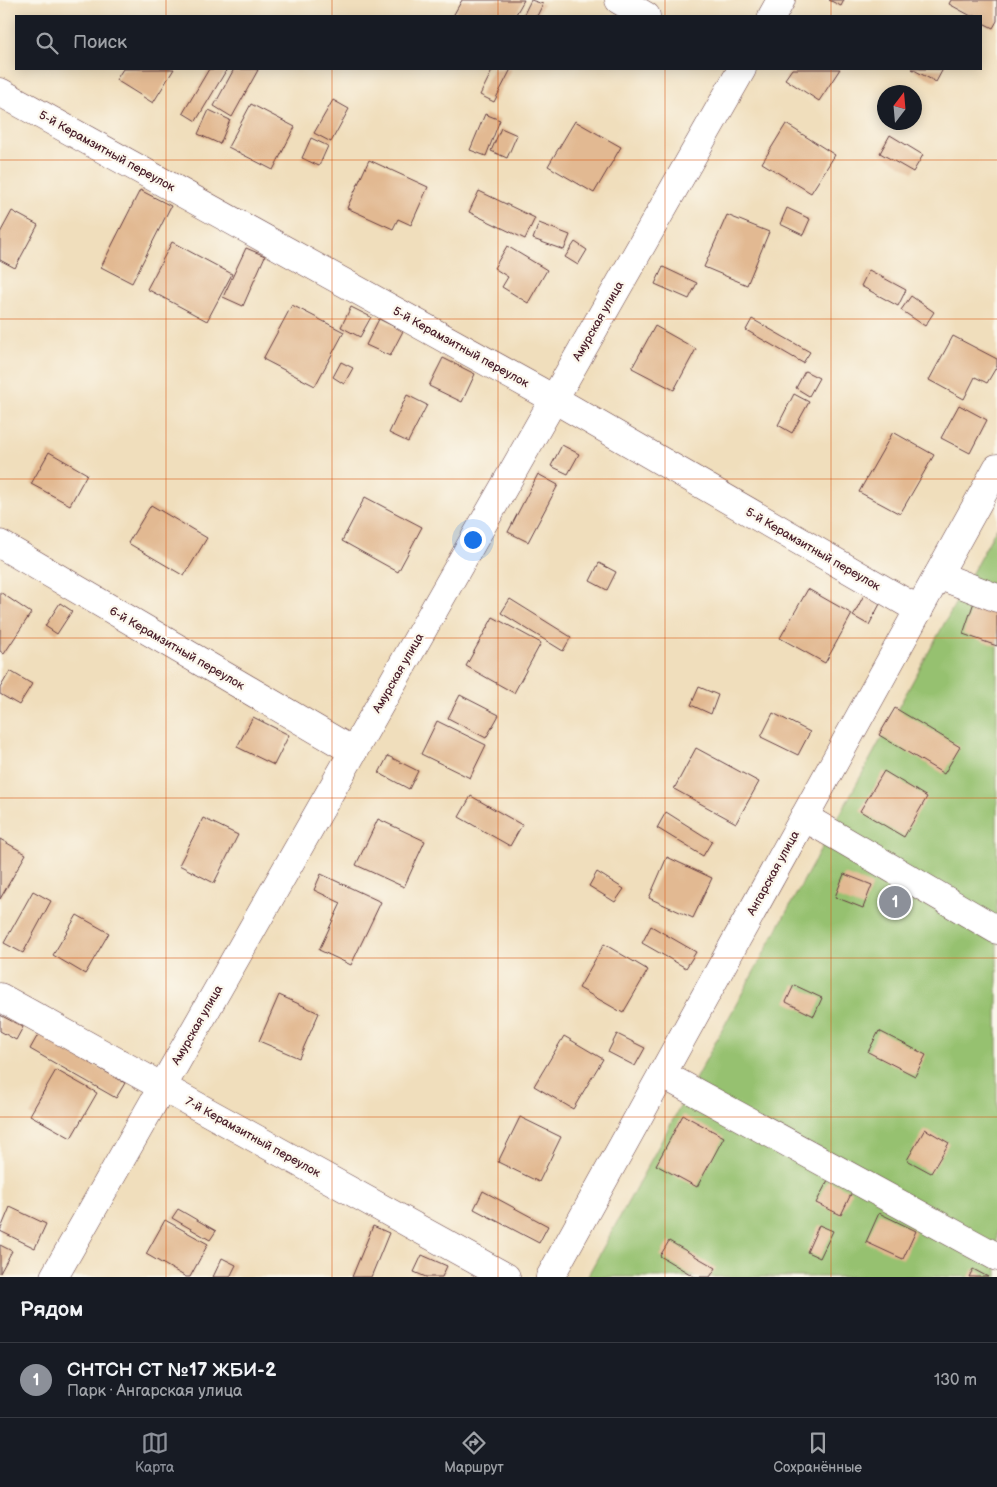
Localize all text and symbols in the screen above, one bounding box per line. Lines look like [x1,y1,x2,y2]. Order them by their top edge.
search box [15,15,982,70]
icon: search [33,29,61,57]
text: Поиск [73,31,127,54]
north arrow [877,85,922,130]
street label: 5-й Керамзитный переулок [36,108,178,195]
street label: Амурская улица [569,279,627,365]
street label: 5-й Керамзитный переулок [390,304,532,391]
street label: 5-й Керамзитный переулок [743,505,883,595]
your location [460,527,486,553]
street label: 6-й Керамзитный переулок [106,604,248,694]
street label: Амурская улица [369,631,427,717]
street label: Ангарская улица [743,828,803,919]
pin: 1 [879,883,911,921]
street label: Амурская улица [168,983,226,1069]
street label: 7-й Керамзитный переулок [183,1094,323,1181]
text: Рядом [20,1297,83,1322]
text: СНТСН СТ №17 ЖБИ-2 [67,1359,276,1382]
text: 1 [33,1371,39,1390]
text: 130 m [934,1371,977,1390]
text: Парк · Ангарская улица [67,1382,243,1401]
tab: Карта [135,1429,174,1476]
tab: Маршрут [444,1429,504,1476]
tab: Сохранённые [774,1429,862,1476]

